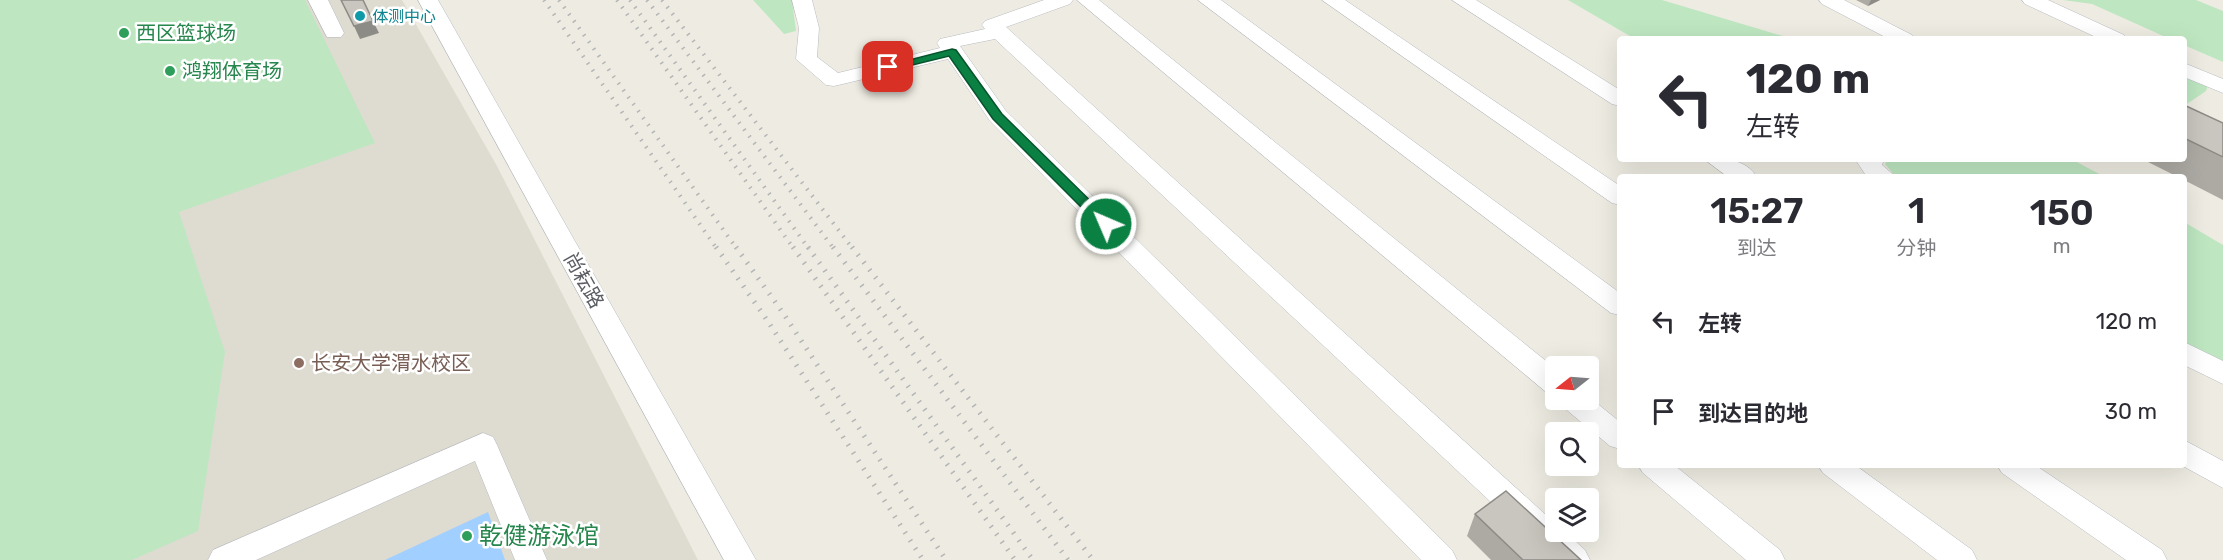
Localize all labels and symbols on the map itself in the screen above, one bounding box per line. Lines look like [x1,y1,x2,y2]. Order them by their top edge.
place label: 体测中心 [372,7,436,26]
marker: 体测中心 [353,9,367,23]
place label: 西区篮球场 [136,21,236,45]
marker: 西区篮球场 [117,26,131,40]
pin [862,41,913,92]
place label: 鸿翔体育场 [182,59,282,83]
marker: 鸿翔体育场 [163,64,177,78]
position arrow [1074,192,1138,256]
street label: 尚耘路 [559,248,609,312]
place label: 长安大学渭水校区 [311,351,471,375]
marker: 长安大学渭水校区 [292,356,306,370]
north arrow [1545,356,1599,410]
place label: 乾健游泳馆 [479,522,599,550]
marker: 乾健游泳馆 [460,529,474,543]

